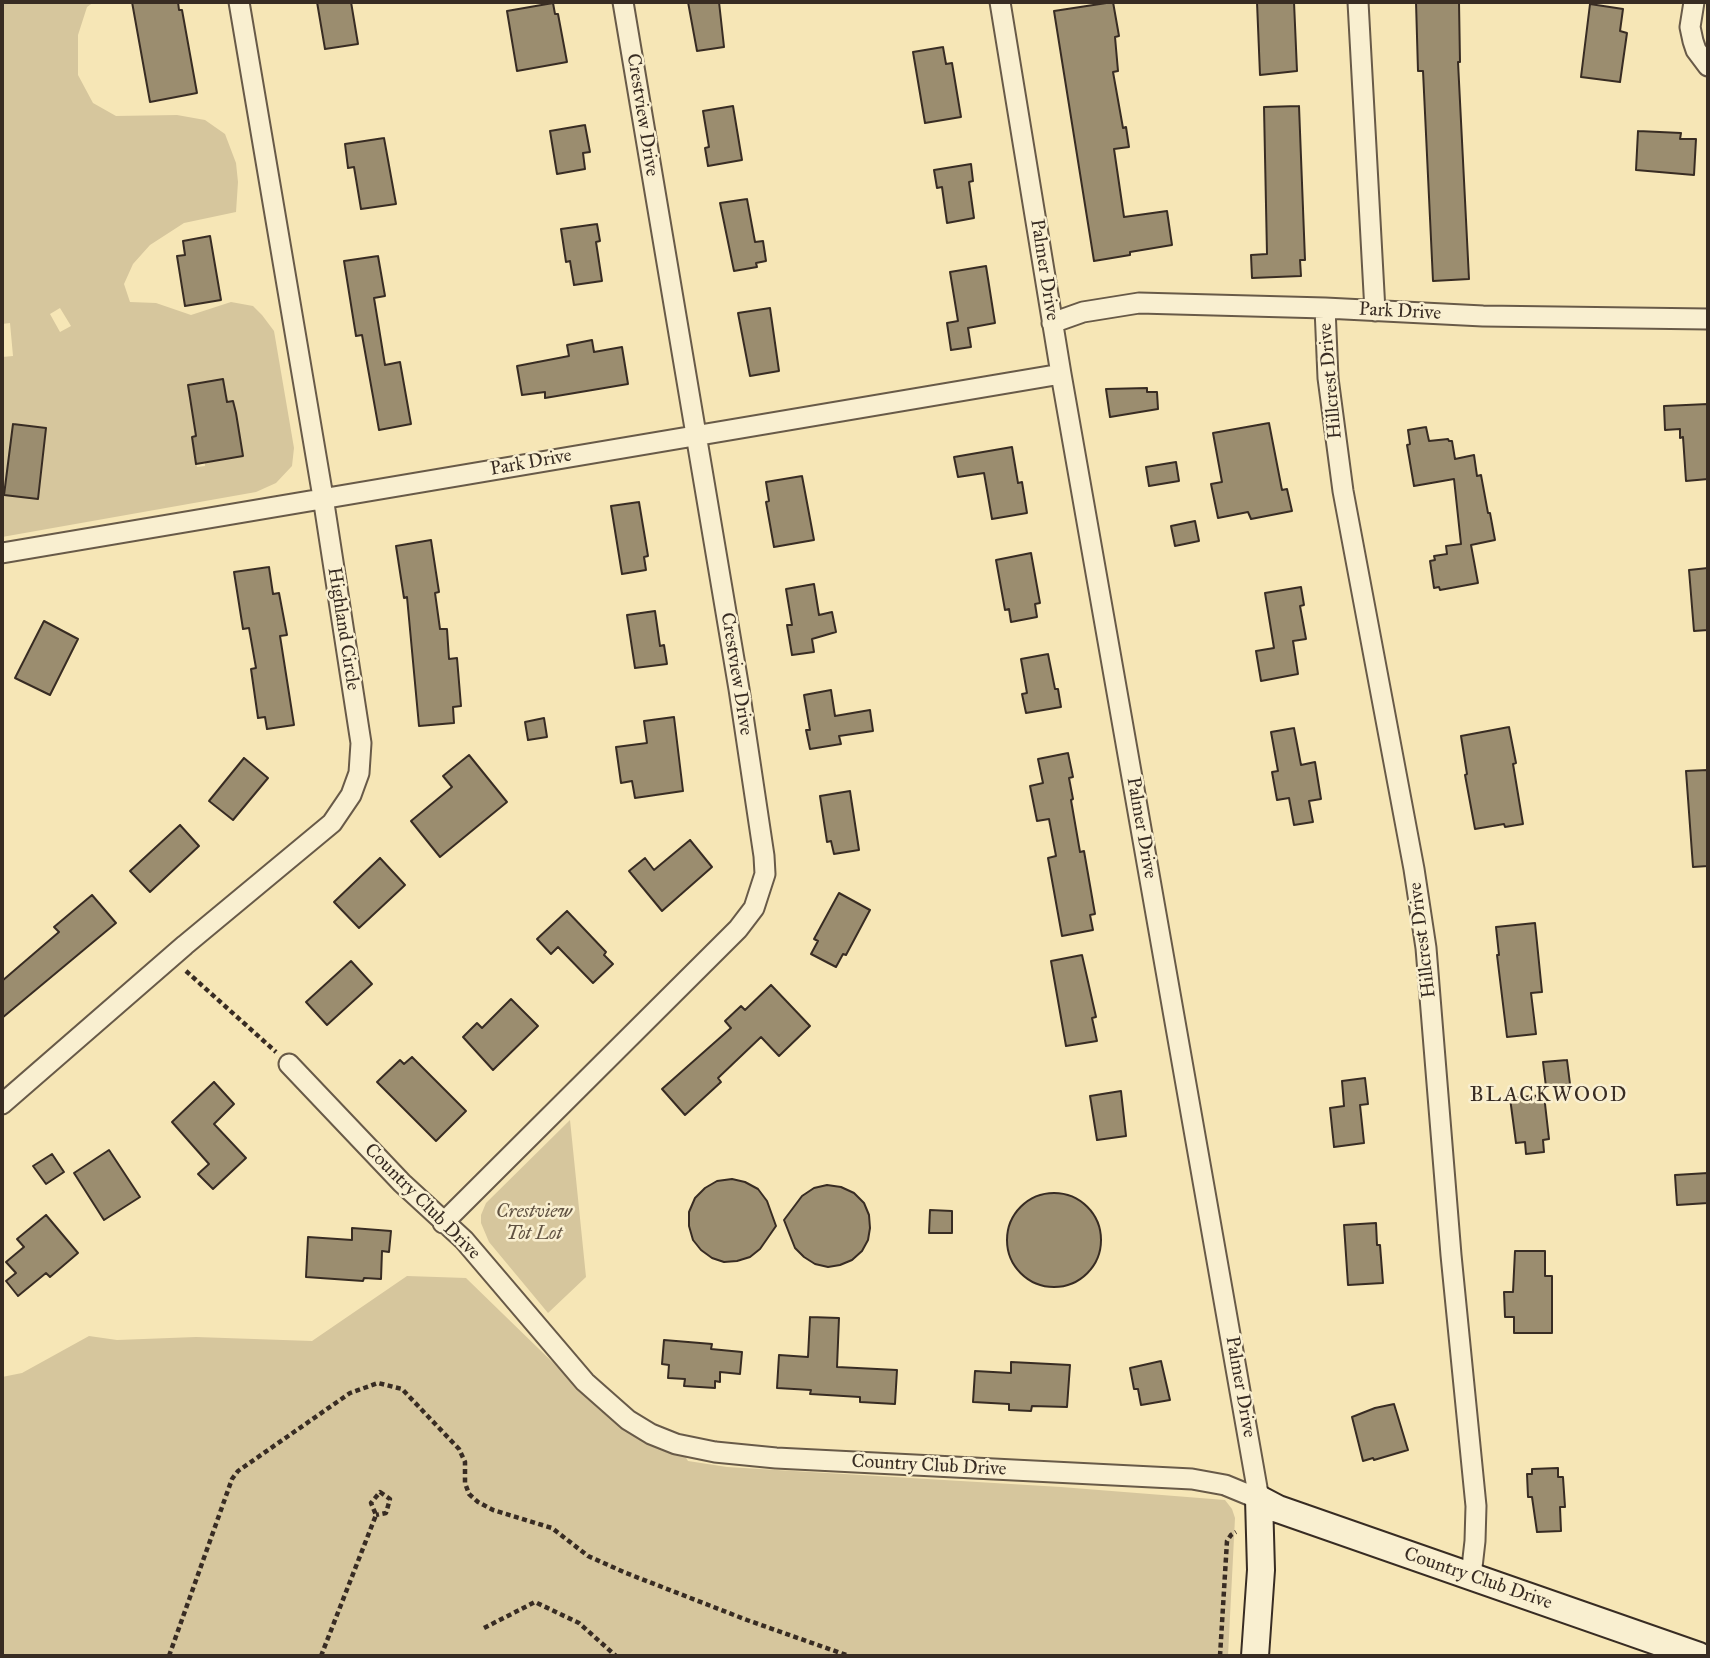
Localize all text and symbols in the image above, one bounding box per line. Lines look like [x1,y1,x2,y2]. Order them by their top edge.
street label: Crestview Drive [621,52,663,178]
street label: Palmer Drive [1025,218,1063,322]
street label: Park Drive [1358,298,1442,326]
street label: Hillcrest Drive [1315,322,1347,440]
street label: Park Drive [488,445,574,481]
street label: Highland Circle [322,566,364,692]
street label: Crestview Drive [715,611,757,737]
street label: Palmer Drive [1121,775,1161,881]
street label: Hillcrest Drive [1405,881,1441,999]
district label: BLACKWOOD [1471,1083,1627,1109]
street label: Country Club Drive [359,1139,485,1265]
park label: Crestview Tot Lot [496,1201,572,1245]
street label: Palmer Drive [1220,1334,1260,1440]
street label: Country Club Drive [851,1451,1007,1481]
street label: Country Club Drive [1401,1543,1555,1615]

